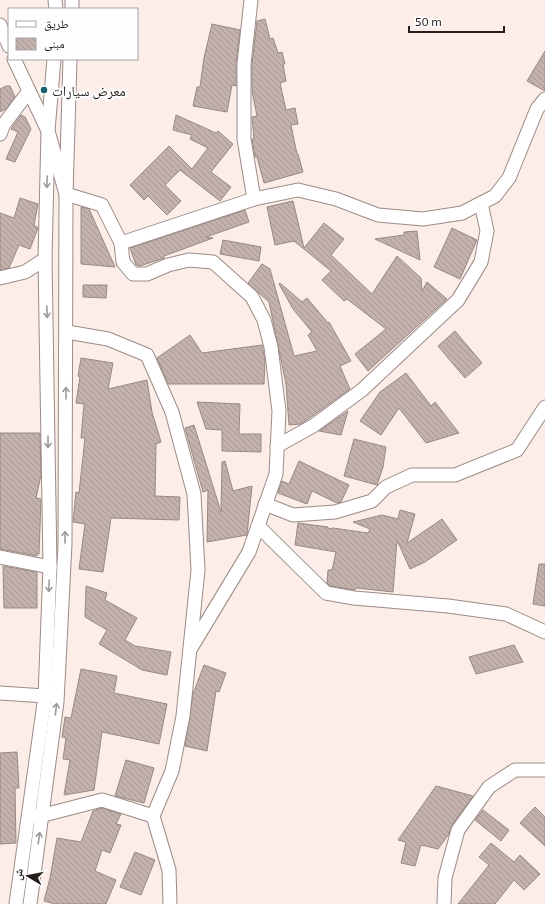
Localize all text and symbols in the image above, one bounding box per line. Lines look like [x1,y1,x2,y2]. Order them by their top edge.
legend [8,8,138,60]
scale bar [409,8,504,34]
text: 50 m [415,14,442,28]
text: طريق [44,16,69,31]
text: مبنى [44,36,65,51]
place label: معرض سيارات [52,82,126,100]
marker: معرض سيارات [39,85,49,95]
one-way arrow [43,175,51,188]
one-way arrow [43,305,50,318]
one-way arrow [62,387,70,400]
one-way arrow [44,435,52,448]
one-way arrow [61,531,69,544]
one-way arrow [46,579,53,592]
one-way arrow [52,703,60,716]
one-way arrow [36,832,44,845]
north arrow [8,856,48,896]
text: ش [10,867,27,881]

